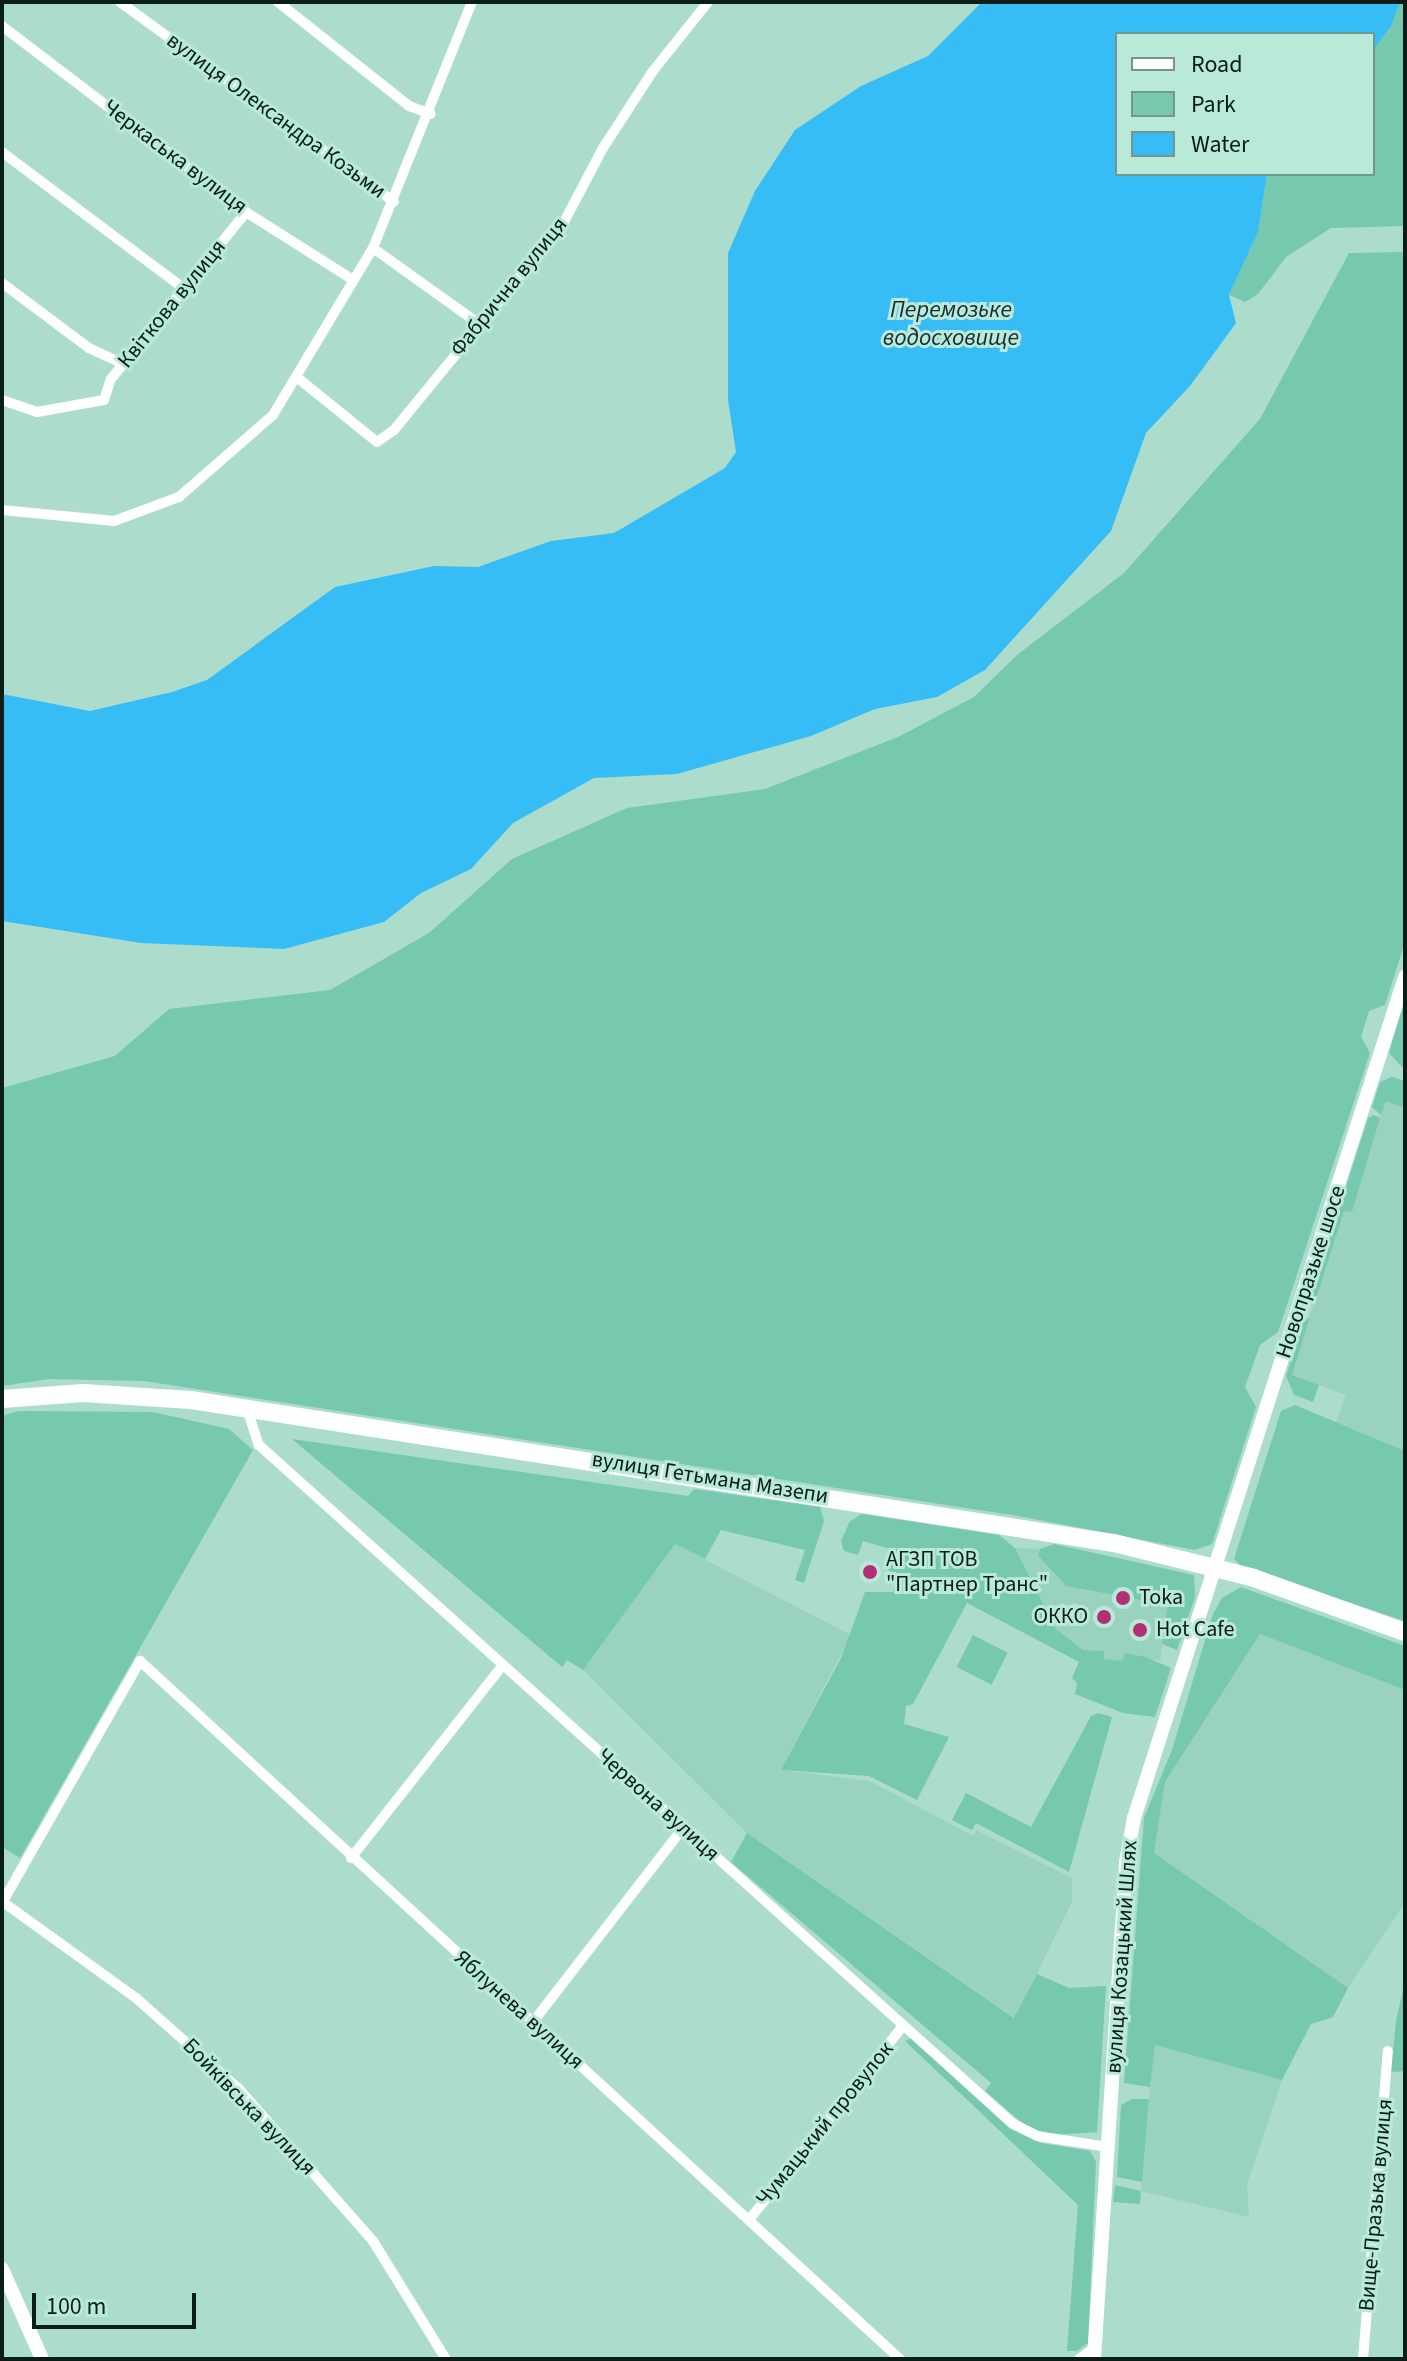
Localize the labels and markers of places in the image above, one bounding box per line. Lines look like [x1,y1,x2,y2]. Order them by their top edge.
place label: АГЗП ТОВ "Партнер Транс" [886,1546,1048,1598]
marker: АГЗП ТОВ "Партнер Транс" [861,1563,879,1581]
place label: Toka [1139,1585,1183,1611]
marker: Toka [1114,1589,1132,1607]
place label: ОККО [1034,1604,1088,1630]
marker: ОККО [1095,1608,1113,1626]
place label: Hot Cafe [1156,1617,1234,1643]
marker: Hot Cafe [1131,1621,1149,1639]

